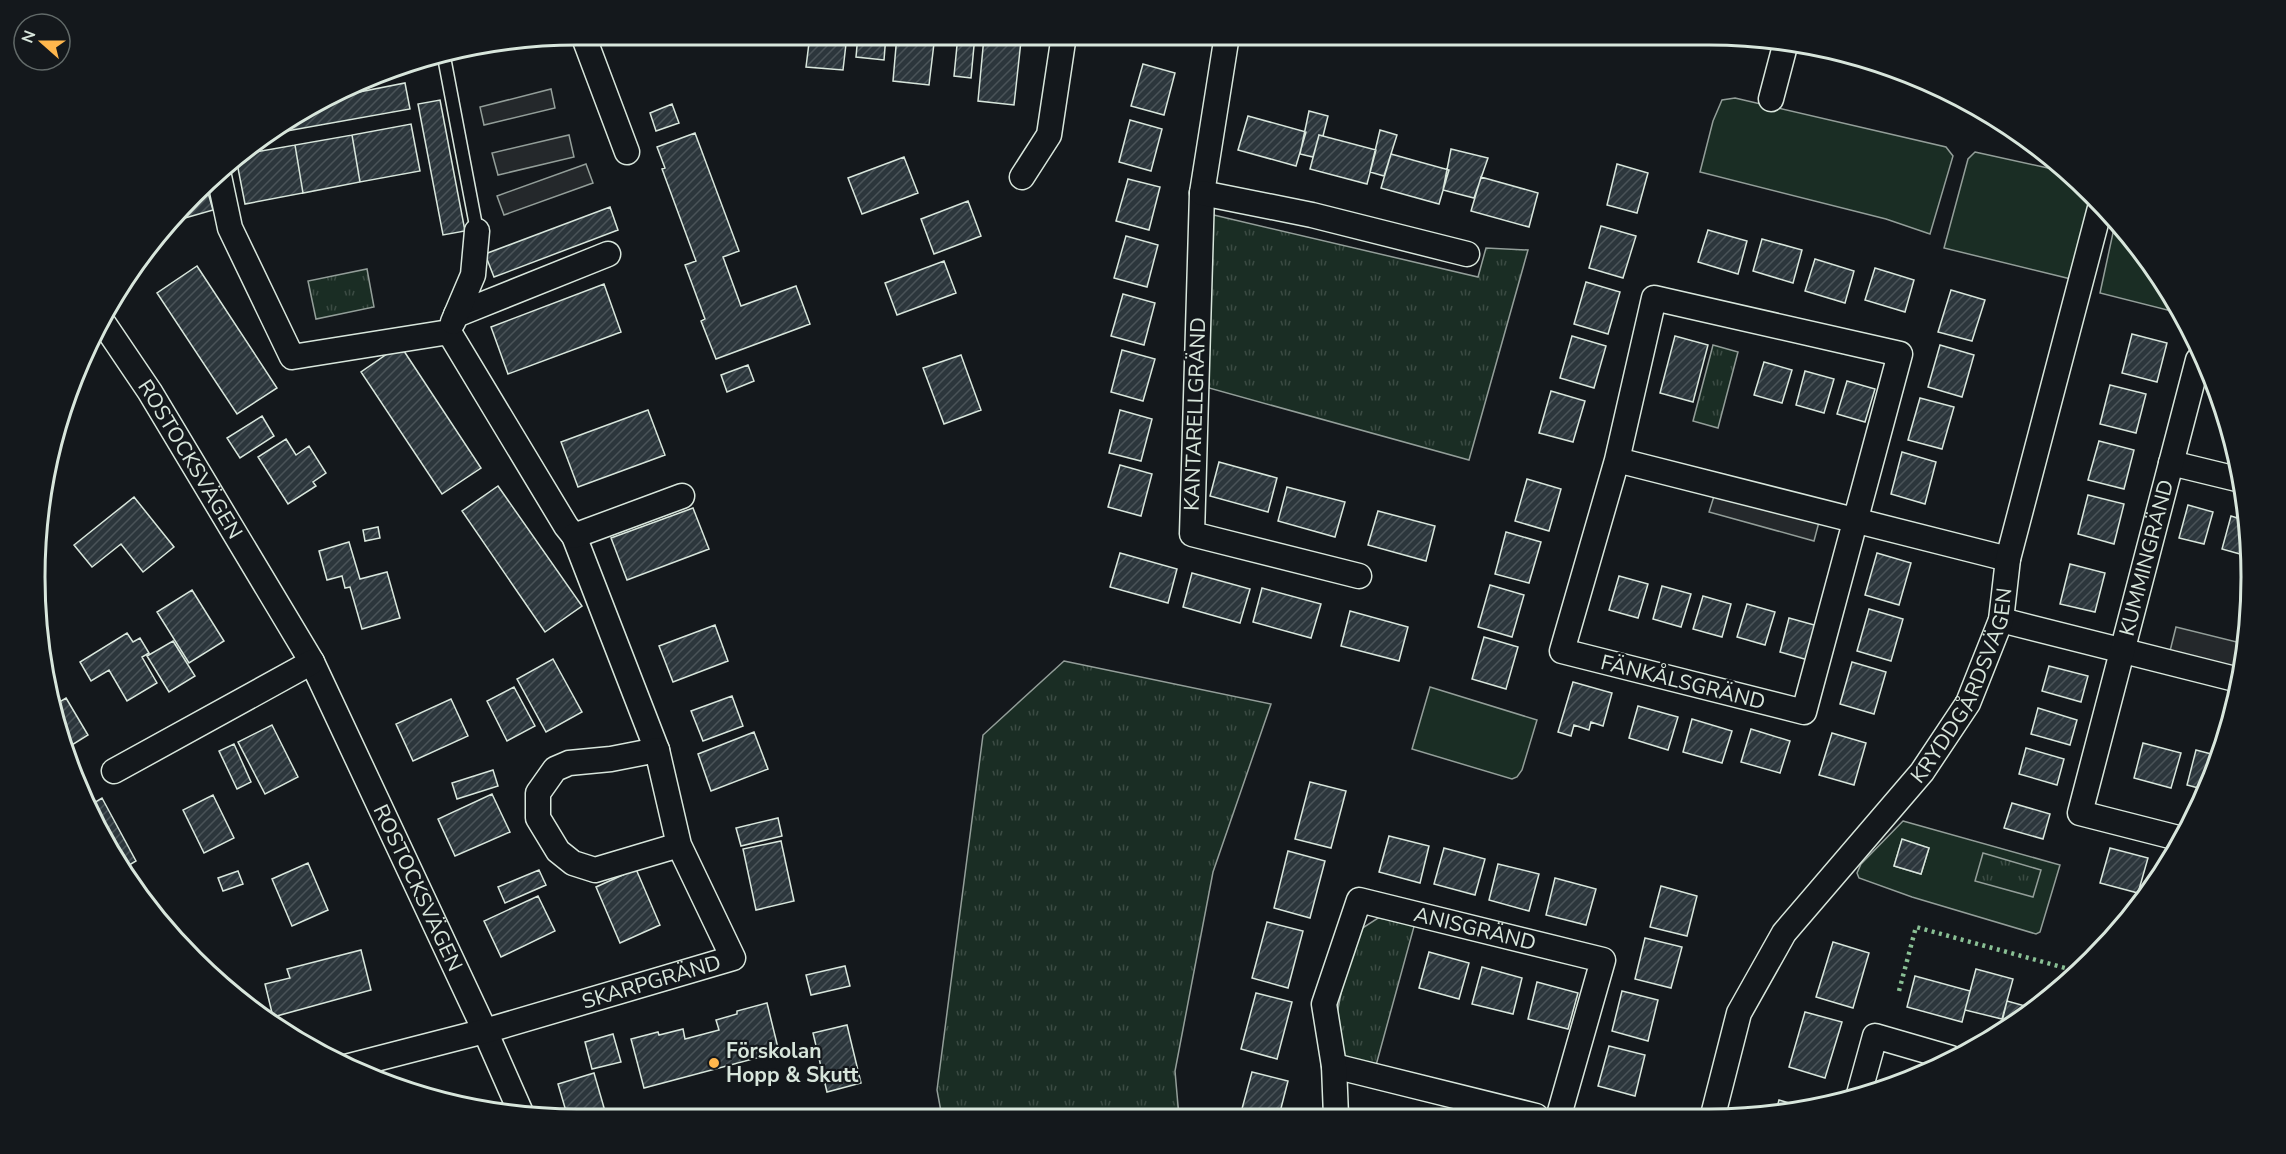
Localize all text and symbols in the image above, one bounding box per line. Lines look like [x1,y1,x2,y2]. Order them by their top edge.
north arrow [12,12,72,72]
text: N [17,27,41,47]
street label: KANTARELLGRÄND [1178,317,1212,511]
street label: ROSTOCKSVÄGEN [131,374,249,544]
street label: KUMMINGRÄND [2113,477,2180,639]
street label: KRYDDGÅRDSVÄGEN [1904,586,2019,789]
street label: FÄNKÅLSGRÄND [1598,647,1768,716]
street label: ROSTOCKSVÄGEN [367,800,469,976]
street label: ANISGRÄND [1411,900,1539,957]
street label: SKARPGRÄND [579,948,724,1016]
place label: Förskolan Hopp & Skutt [726,1037,859,1089]
marker: Förskolan Hopp & Skutt [707,1056,721,1070]

